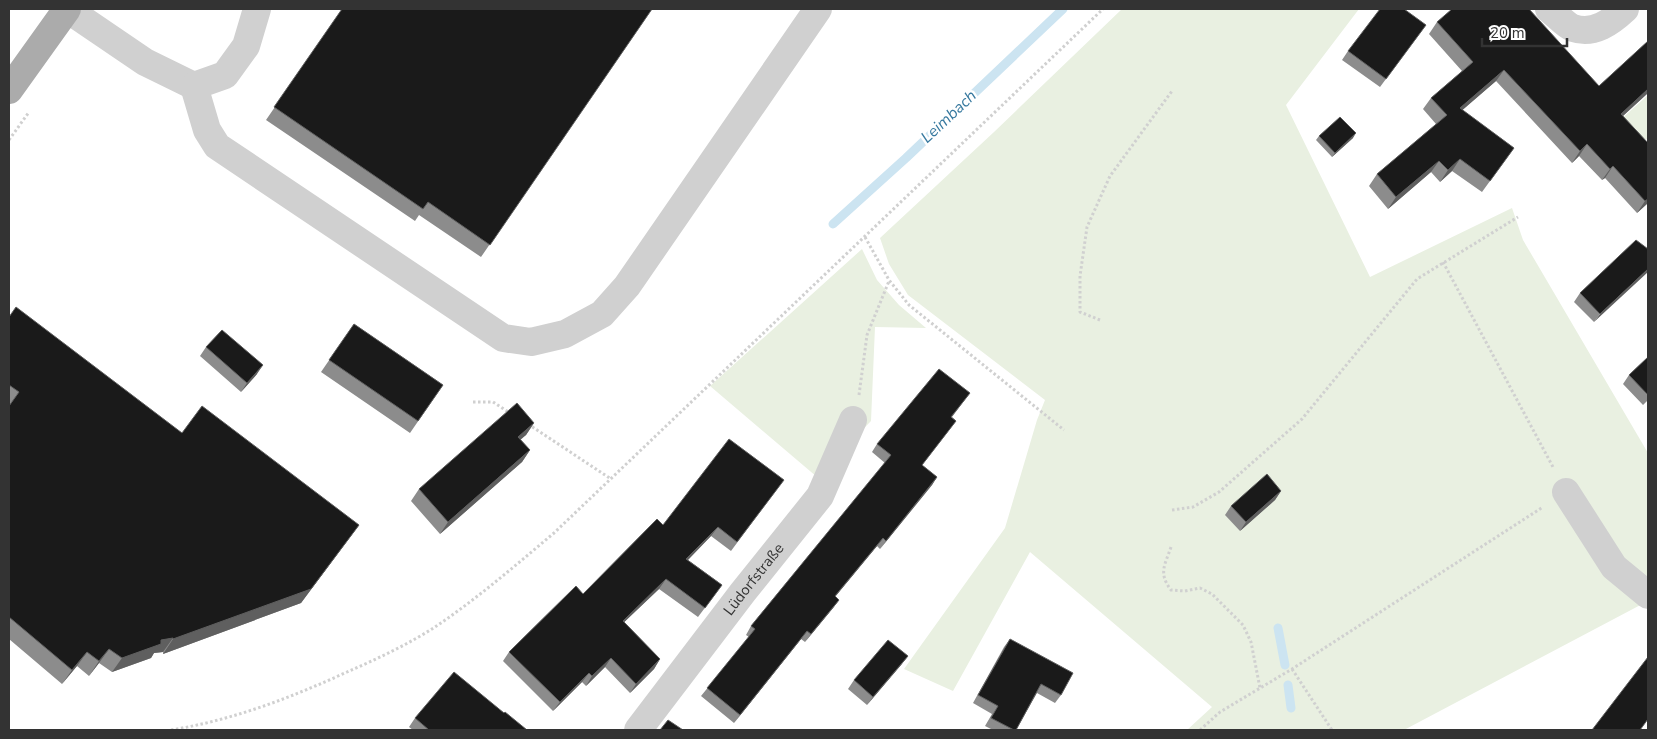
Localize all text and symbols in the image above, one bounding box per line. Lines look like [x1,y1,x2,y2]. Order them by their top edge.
scale bar [1482,15,1567,47]
text: 20 m [1490,23,1525,43]
water label: Leimbach [916,85,981,148]
street label: Lüdorfstraße [719,539,788,620]

